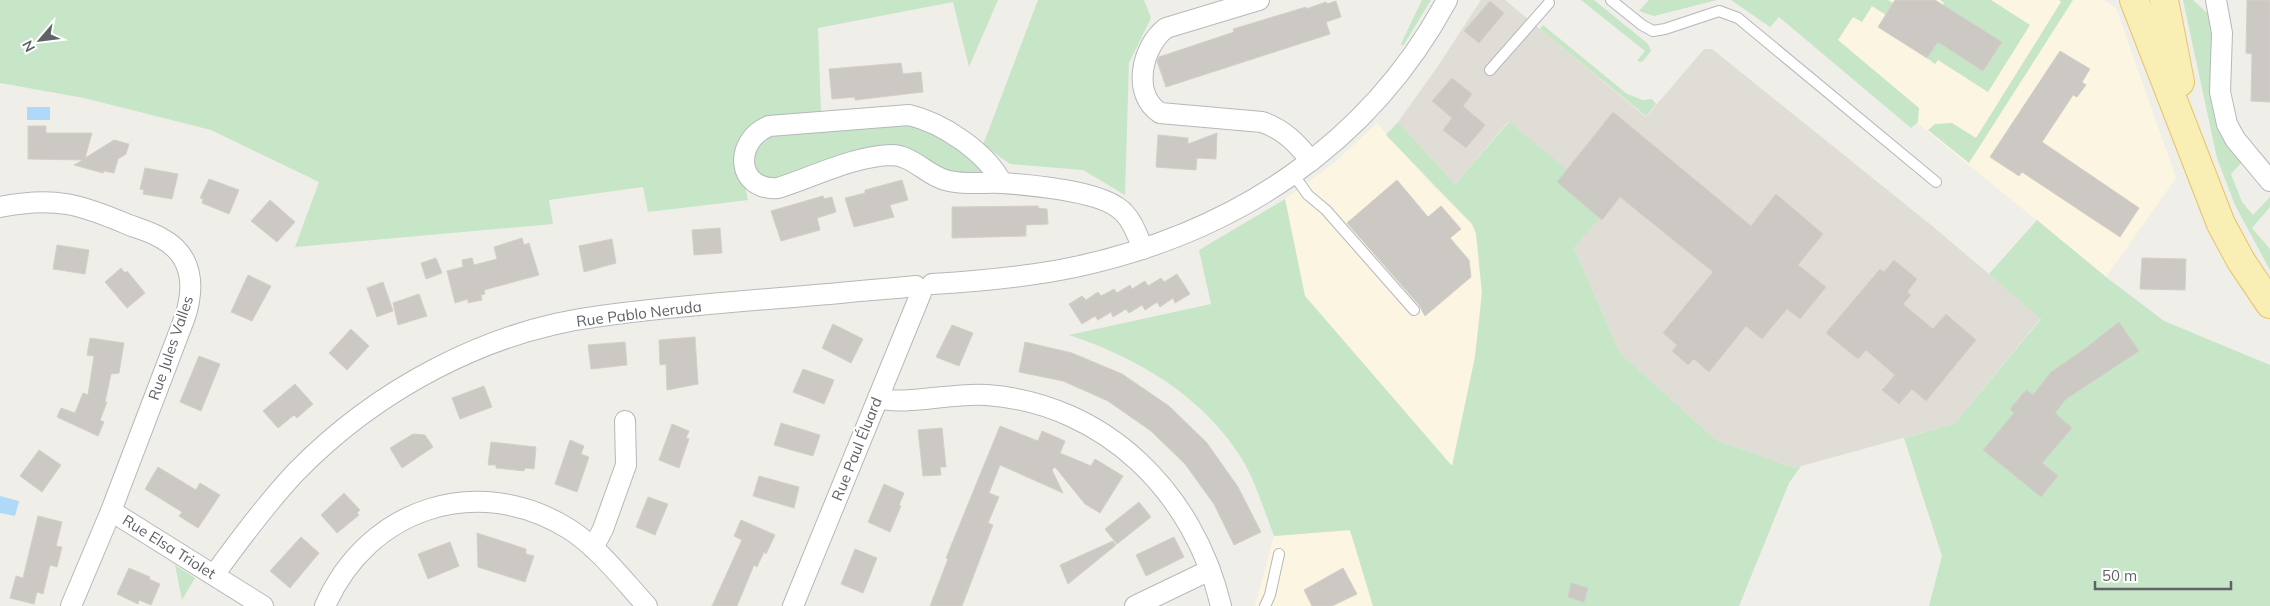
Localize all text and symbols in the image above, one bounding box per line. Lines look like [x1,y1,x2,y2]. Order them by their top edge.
north arrow [15,15,65,65]
text: N [18,37,39,55]
street label: Rue Jules Valles [144,293,197,403]
street label: Rue Pablo Neruda [575,296,703,331]
street label: Rue Paul Éluard [827,394,886,503]
street label: Rue Elsa Triolet [119,510,219,583]
scale bar [2095,558,2231,590]
text: 50 m [2102,566,2137,585]

